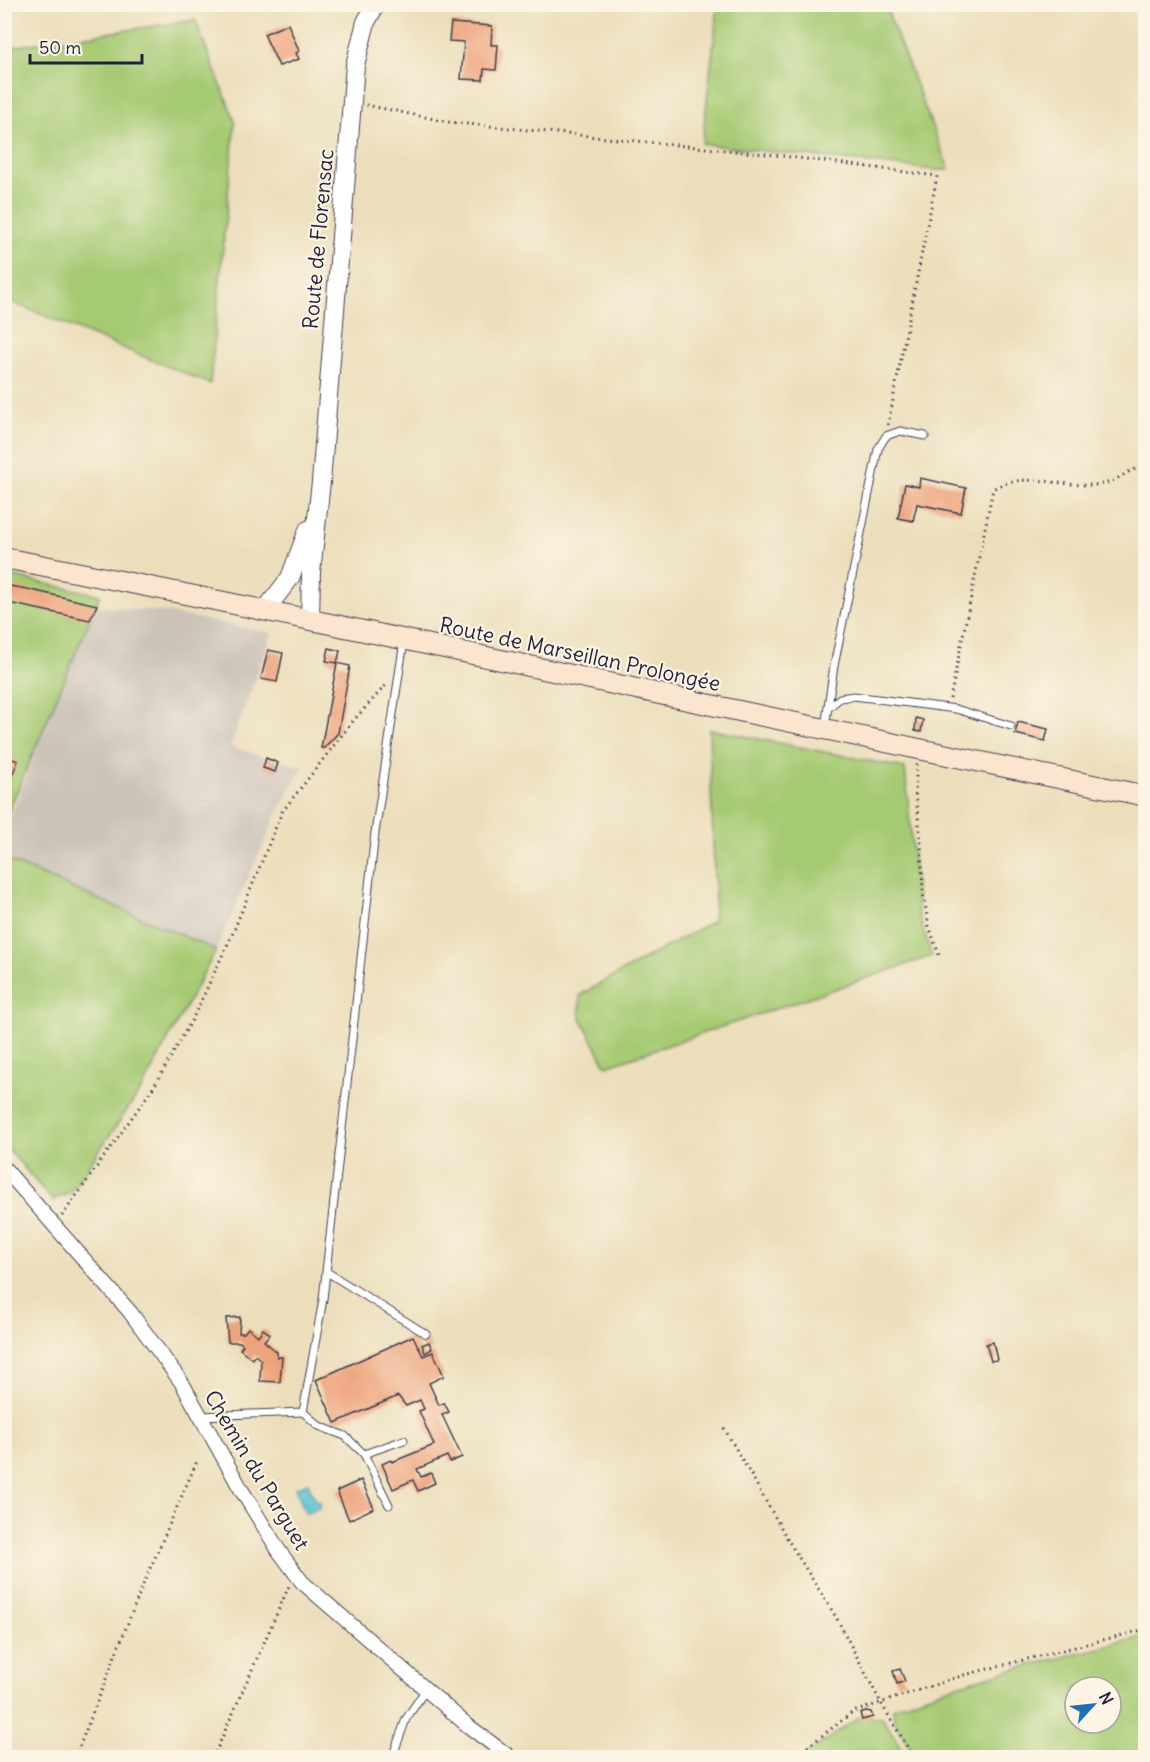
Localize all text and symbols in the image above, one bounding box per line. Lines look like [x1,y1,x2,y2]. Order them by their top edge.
scale bar [30,27,142,65]
text: 50 m [39,36,81,59]
street label: Route de Florensac [297,148,339,330]
street label: Route de Marseillan Prolongée [437,611,723,697]
street label: Chemin du Parguet [199,1385,315,1555]
north arrow [1063,1675,1123,1735]
text: N [1095,1689,1118,1708]

